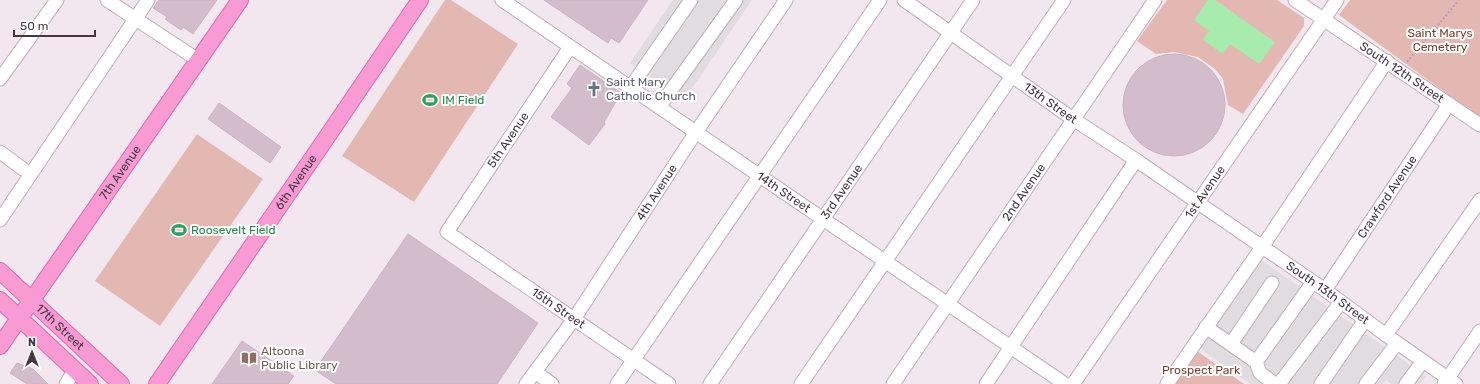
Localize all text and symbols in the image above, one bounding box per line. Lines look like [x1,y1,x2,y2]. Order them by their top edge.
scale bar [14,12,95,38]
text: 50 m [20,19,48,33]
park label: Saint Marys Cemetery [1407,26,1473,54]
street label: South 12th Street [1357,39,1447,106]
place label: Saint Mary Catholic Church [606,75,696,103]
street label: 13th Street [1021,79,1080,127]
church icon: Saint Mary Catholic Church [585,80,603,98]
sports icon: IM Field [421,91,439,109]
place label: IM Field [442,93,484,107]
street label: 5th Avenue [484,109,532,170]
street label: 7th Avenue [97,143,144,202]
street label: 6th Avenue [272,152,320,213]
street label: Crawford Avenue [1355,153,1420,241]
street label: 4th Avenue [633,161,680,223]
street label: 3rd Avenue [818,161,866,222]
street label: 2nd Avenue [999,161,1048,224]
street label: 1st Avenue [1182,163,1228,221]
street label: 14th Street [754,169,814,216]
sports icon: Roosevelt Field [170,221,188,239]
place label: Roosevelt Field [191,223,276,237]
street label: South 13th Street [1283,258,1372,327]
street label: 15th Street [529,285,588,332]
street label: 17th Street [33,301,87,353]
north arrow [12,332,52,372]
text: N [28,336,36,349]
place label: Altoona Public Library [261,344,338,372]
library icon: Altoona Public Library [240,349,258,367]
park label: Prospect Park [1162,363,1241,377]

